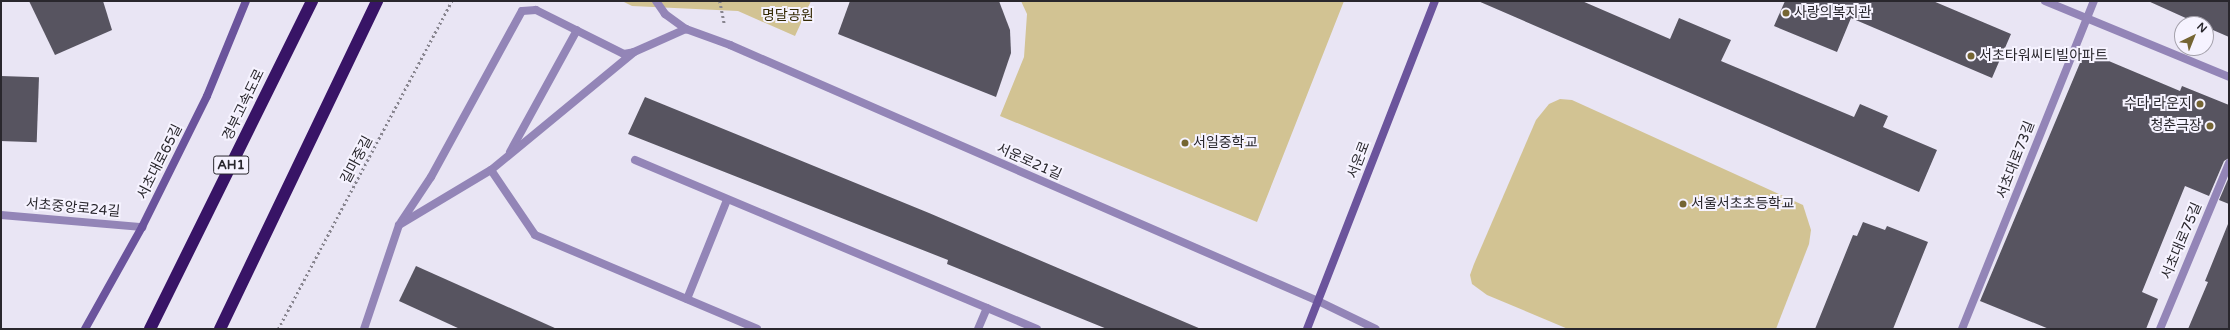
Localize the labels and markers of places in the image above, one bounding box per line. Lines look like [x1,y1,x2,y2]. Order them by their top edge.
place label: 사랑의복지관 [1794,5,1871,21]
marker: 사랑의복지관 [1781,8,1791,18]
place label: 서초타워씨티빌아파트 [1979,48,2108,64]
marker: 서초타워씨티빌아파트 [1966,51,1976,61]
place label: 수다 라운지 [2124,96,2192,112]
marker: 수다 라운지 [2195,99,2205,109]
place label: 청춘극장 [2150,118,2202,134]
marker: 청춘극장 [2205,121,2215,131]
place label: 서일중학교 [1193,135,1257,151]
marker: 서일중학교 [1180,138,1190,148]
place label: 서울서초초등학교 [1691,196,1794,212]
marker: 서울서초초등학교 [1678,199,1688,209]

